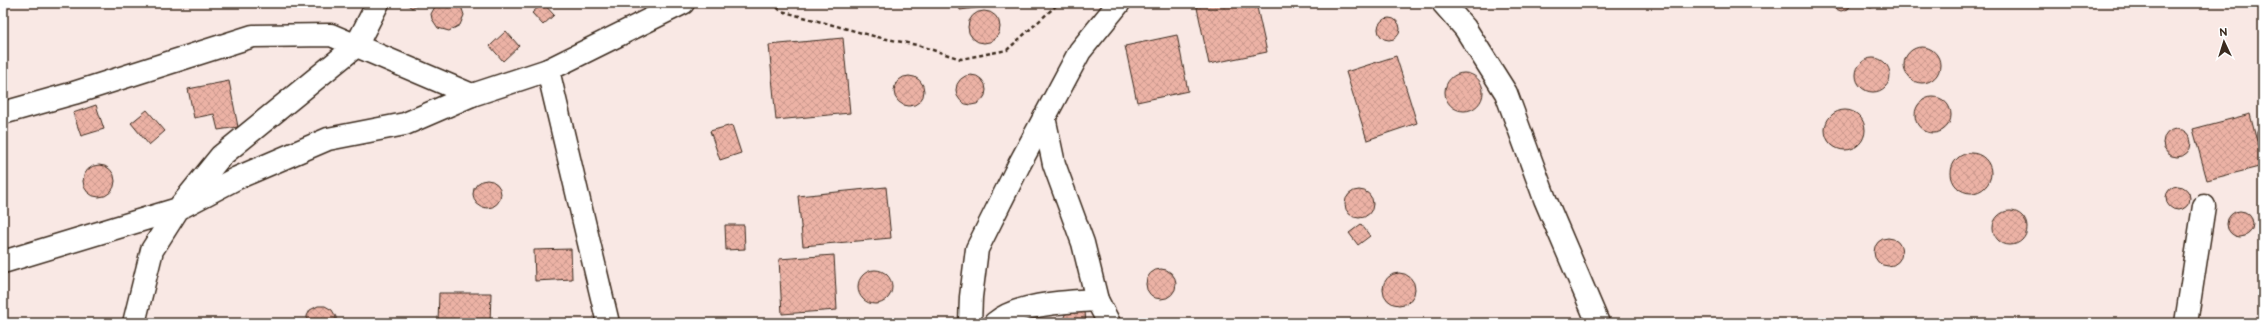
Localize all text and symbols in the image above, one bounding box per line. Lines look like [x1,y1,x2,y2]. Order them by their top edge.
north arrow [2204,22,2244,62]
text: N [2219,26,2228,39]

